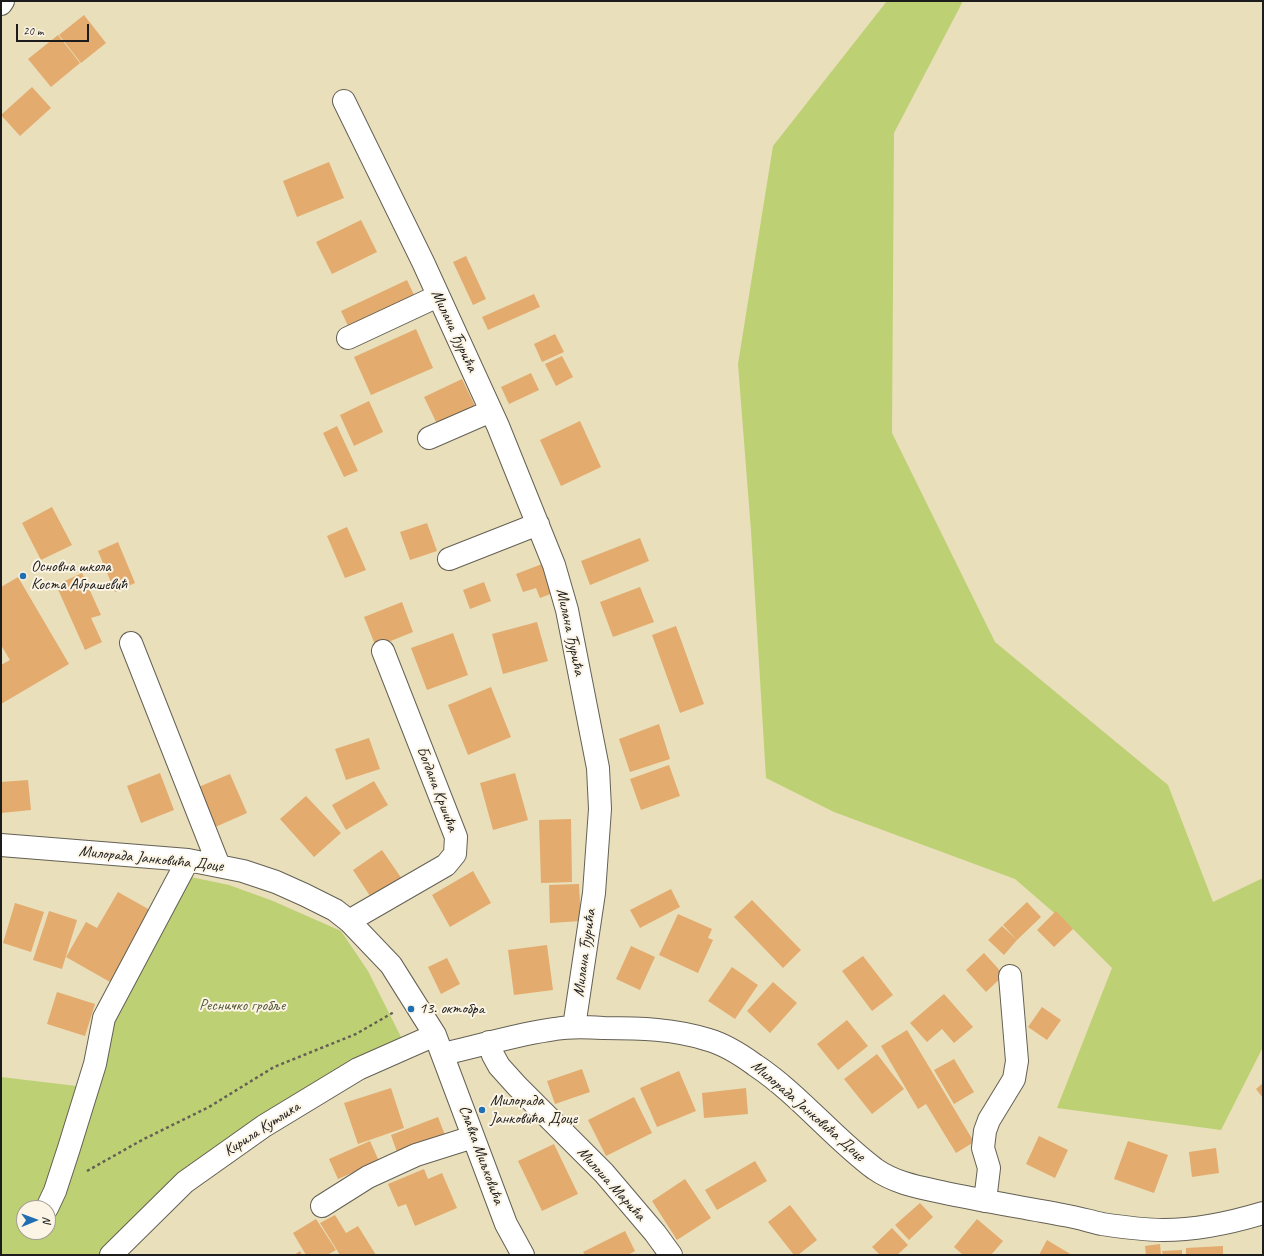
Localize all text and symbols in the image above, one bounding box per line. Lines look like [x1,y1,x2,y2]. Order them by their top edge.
scale bar [18,16,91,42]
text: 20 m [23,23,43,39]
street label: Милана Ђурића [427,287,481,375]
place label: Основна школа Коста Абрашевић [31,557,127,595]
marker: Основна школа Коста Абрашевић [18,571,28,581]
street label: Милана Ђурића [551,587,589,677]
street label: Богдана Кршића [412,744,462,834]
street label: Милорада Јанковића Доце [78,842,224,876]
street label: Милана Ђурића [569,908,601,998]
park label: Ресничко гробље [199,996,285,1016]
place label: 13. октобра [419,999,484,1019]
marker: 13. октобра [406,1004,416,1014]
street label: Милорада Јанковића Доце [747,1056,869,1166]
place label: Милорада Јанковића Доце [490,1091,577,1129]
street label: Кирила Кутлика [220,1097,304,1161]
street label: Славка Миљковића [454,1103,508,1207]
marker: Милорада Јанковића Доце [477,1105,487,1115]
street label: Милоша Марића [573,1143,649,1225]
north arrow [16,1200,56,1240]
text: N [40,1216,54,1223]

